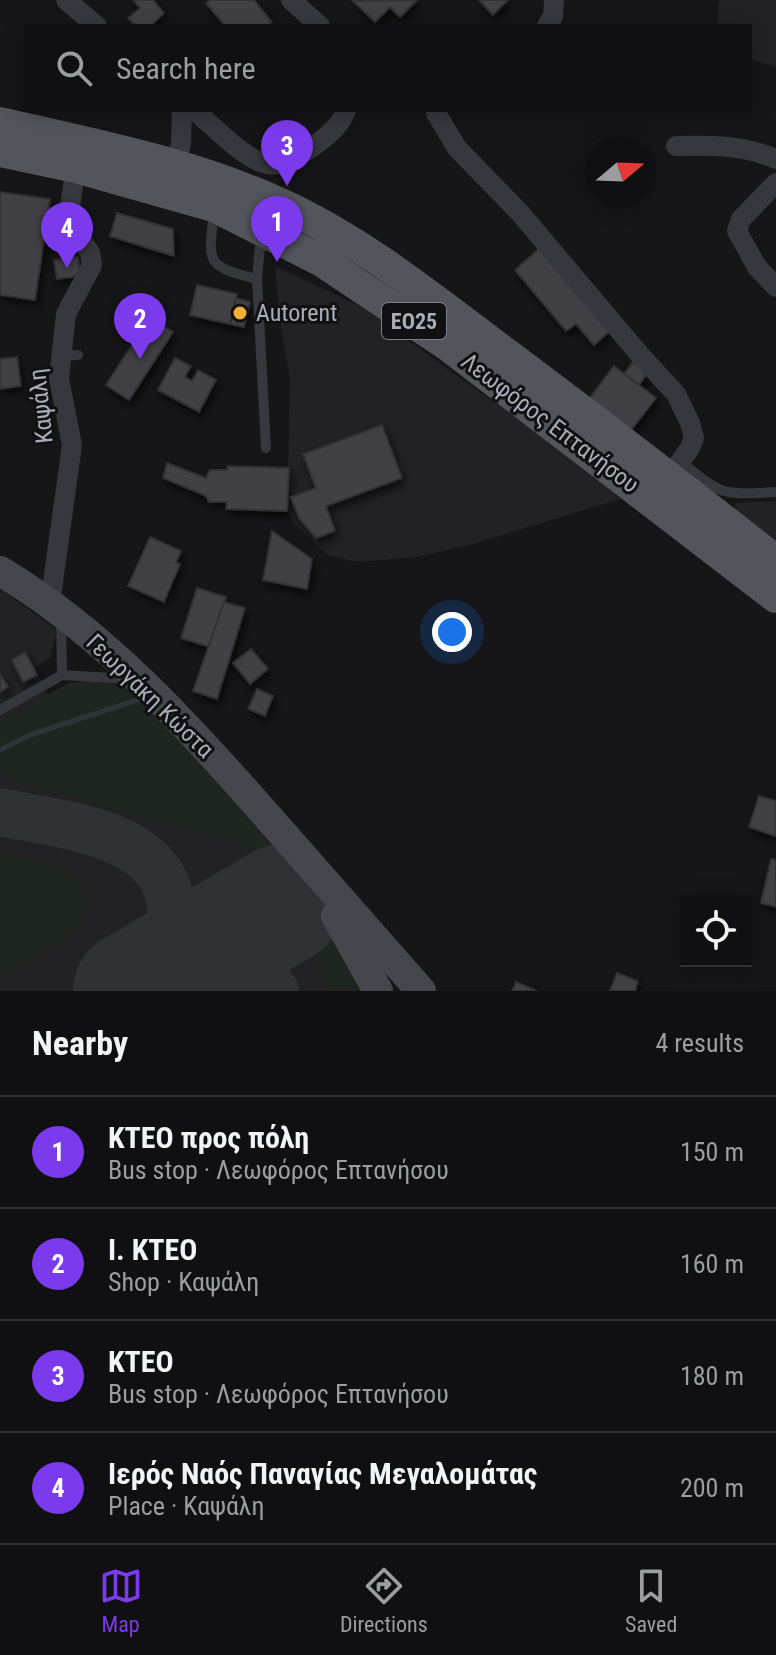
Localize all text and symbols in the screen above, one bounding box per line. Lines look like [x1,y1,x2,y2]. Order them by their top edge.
search box [24,24,752,112]
icon: search [52,46,96,90]
text: Search here [116,51,256,86]
pin: 3 [261,120,313,186]
north arrow [584,136,656,208]
pin: 1 [251,196,303,262]
pin: 4 [41,202,93,268]
pin: 2 [114,293,166,359]
place label: Autorent [256,299,337,327]
road number: ΕΟ25 [382,303,446,339]
marker: Autorent [231,304,249,322]
street label: Λεωφόρος Επτανήσου [456,347,644,499]
street label: Καψάλη [23,367,59,445]
your location [432,612,472,652]
street label: Γεωργάκη Κώστα [81,628,219,764]
map controls [680,895,752,967]
button: locate [680,895,752,967]
text: Nearby [32,1023,128,1063]
text: 4 results [655,1028,744,1058]
text: ΚΤΕΟ προς πόλη [108,1120,309,1155]
text: 1 [51,1137,65,1167]
text: 150 m [680,1137,744,1167]
text: Bus stop · Λεωφόρος Επτανήσου [108,1155,449,1185]
text: Ι. ΚΤΕΟ [108,1232,197,1267]
text: 2 [51,1249,65,1279]
text: 160 m [680,1249,744,1279]
text: Shop · Καψάλη [108,1267,259,1297]
text: ΚΤΕΟ [108,1344,174,1379]
text: 3 [51,1361,65,1391]
text: 180 m [680,1361,744,1391]
text: Bus stop · Λεωφόρος Επτανήσου [108,1379,449,1409]
text: Ιερός Ναός Παναγίας Μεγαλομάτας [108,1456,537,1491]
text: 4 [51,1473,65,1503]
text: 200 m [680,1473,744,1503]
text: Place · Καψάλη [108,1491,264,1521]
tab: Map [99,1564,143,1637]
tab: Directions [340,1564,428,1637]
tab: Saved [625,1564,677,1637]

